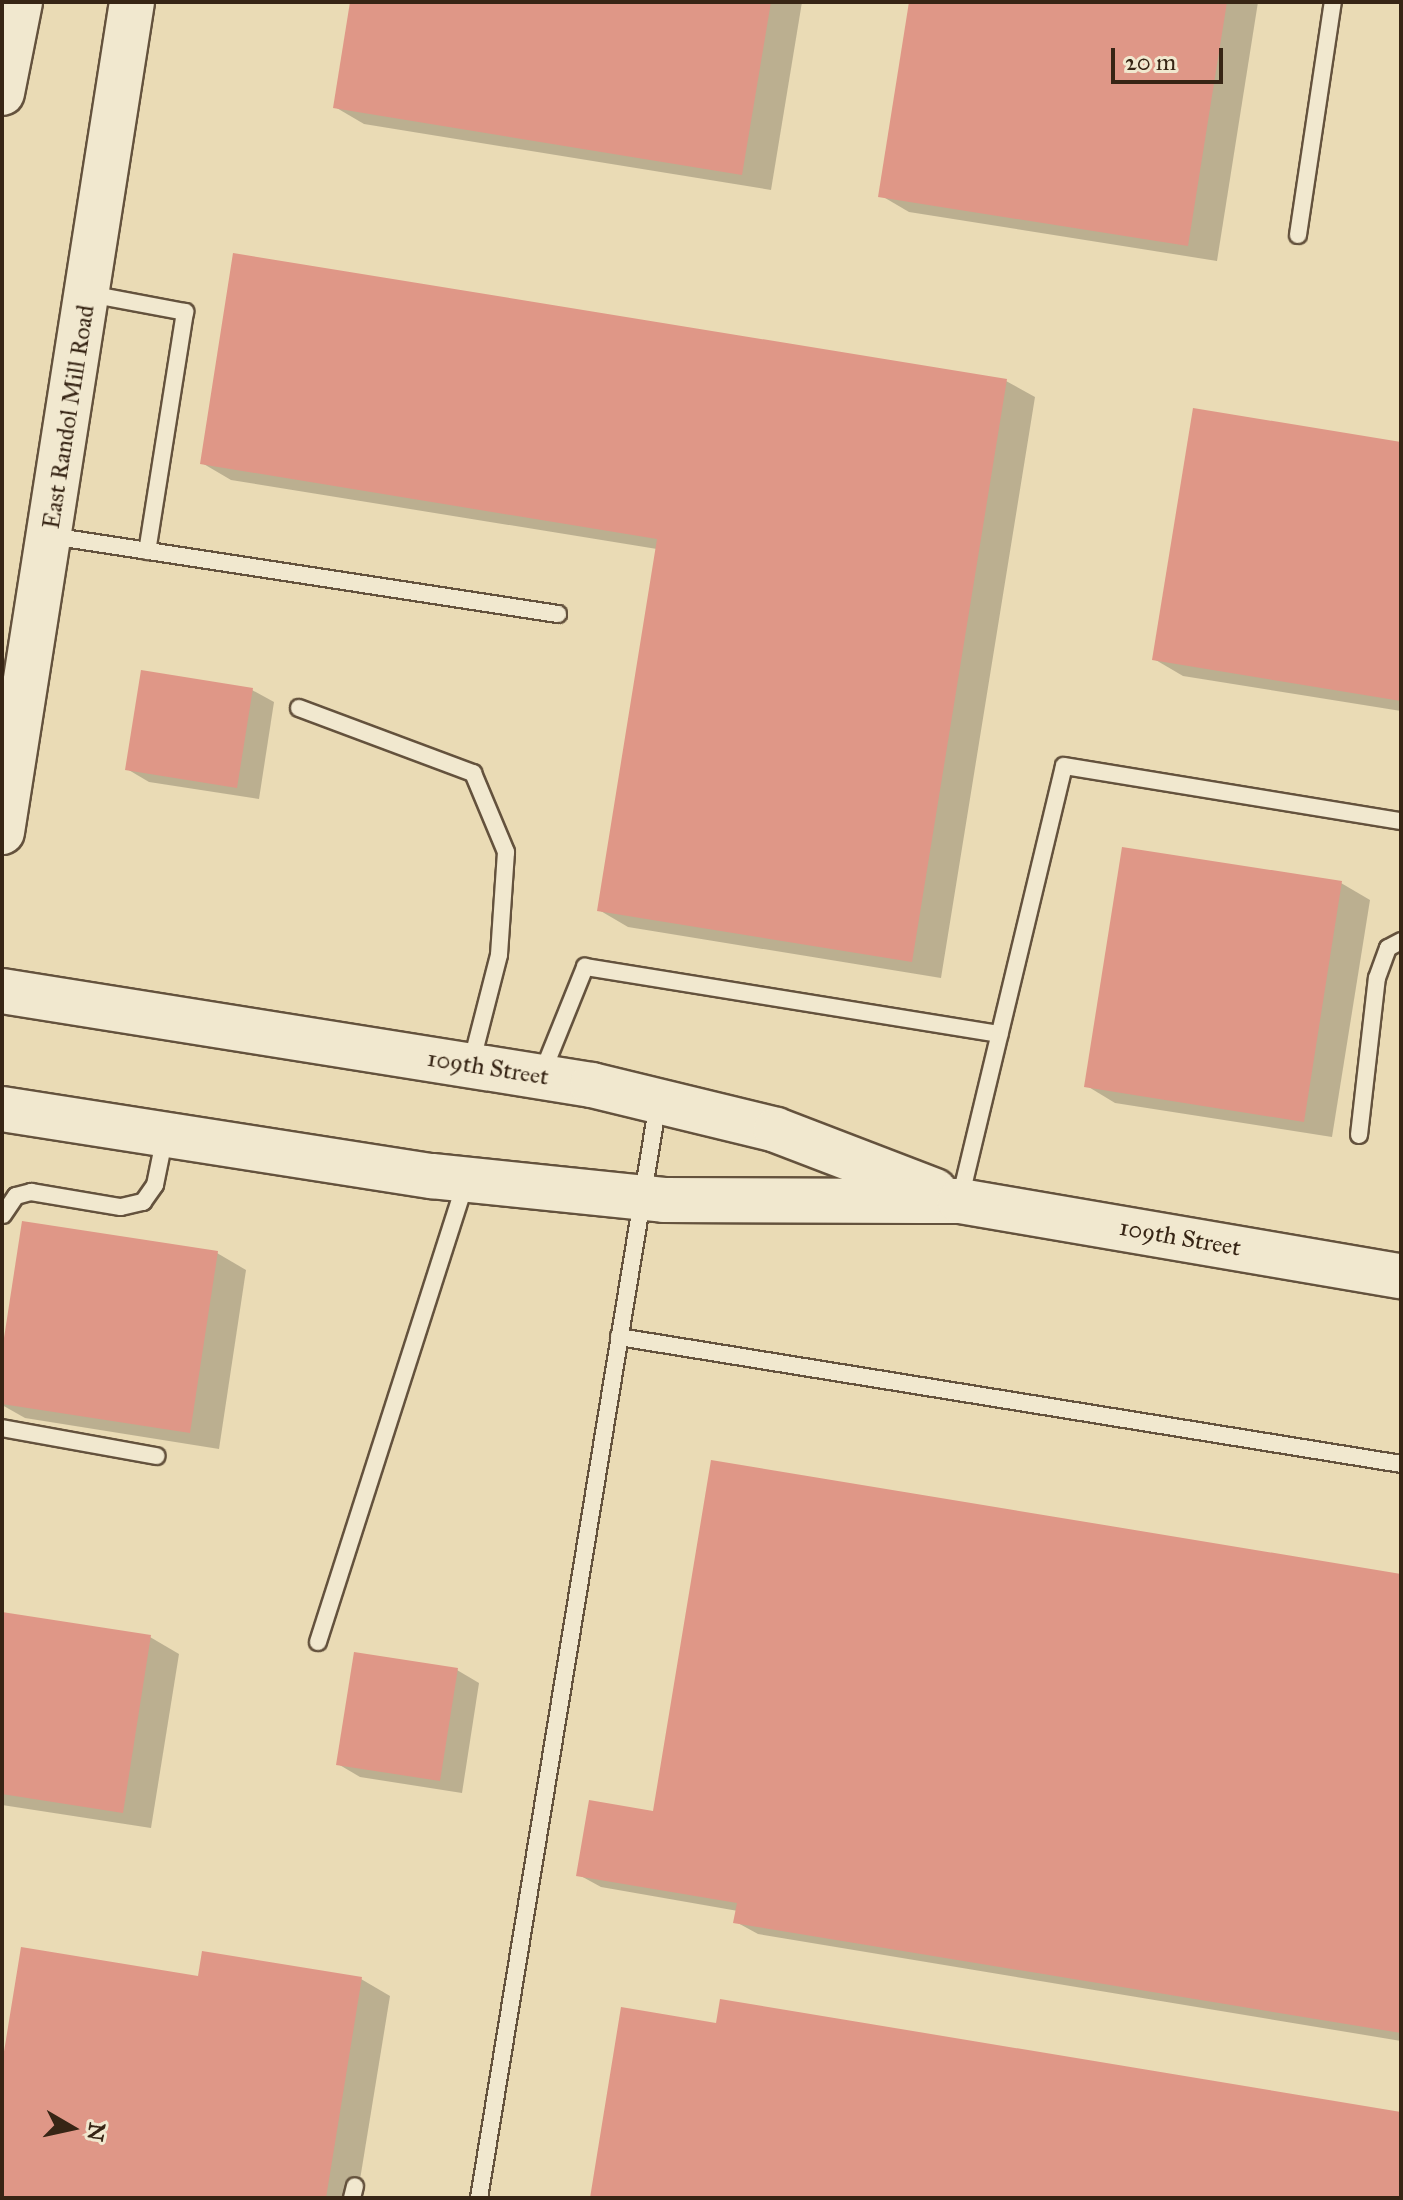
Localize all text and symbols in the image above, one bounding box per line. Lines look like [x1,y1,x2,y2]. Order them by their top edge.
scale bar [1115,32,1227,82]
text: 20 m [1125,47,1176,77]
street label: East Randol Mill Road [37,303,101,531]
street label: 109th Street [425,1044,551,1092]
street label: 109th Street [1117,1213,1243,1263]
north arrow [32,2088,112,2168]
text: N [81,2120,111,2143]

